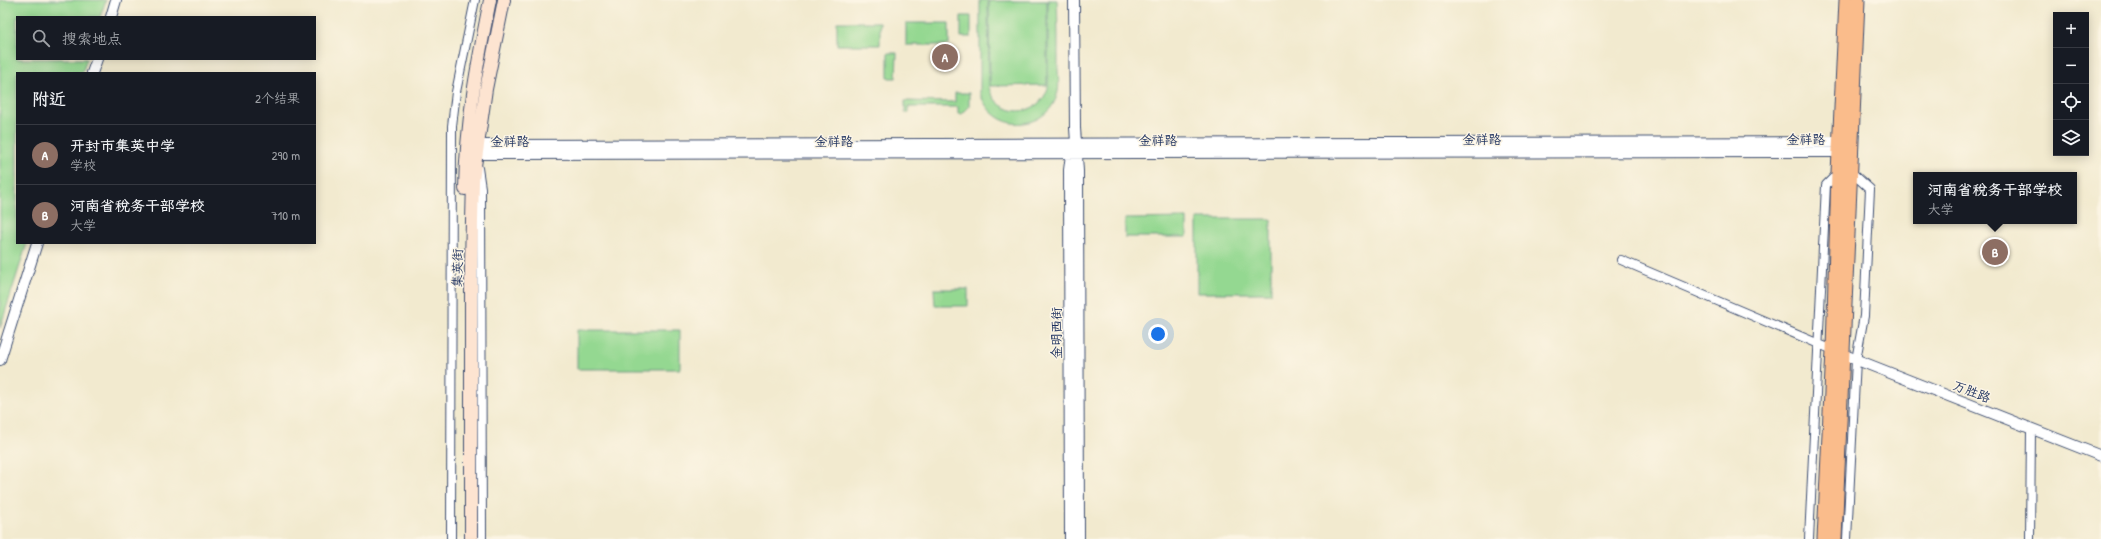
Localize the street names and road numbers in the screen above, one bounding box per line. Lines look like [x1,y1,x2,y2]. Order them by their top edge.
street label: 金祥路 [1462,130,1502,148]
street label: 金祥路 [1786,130,1826,148]
street label: 金祥路 [1138,131,1178,149]
street label: 金祥路 [490,132,530,150]
street label: 金祥路 [814,132,854,150]
street label: 集英街 [448,248,466,288]
street label: 金明西街 [1047,307,1065,359]
street label: 万胜路 [1951,376,1993,406]

